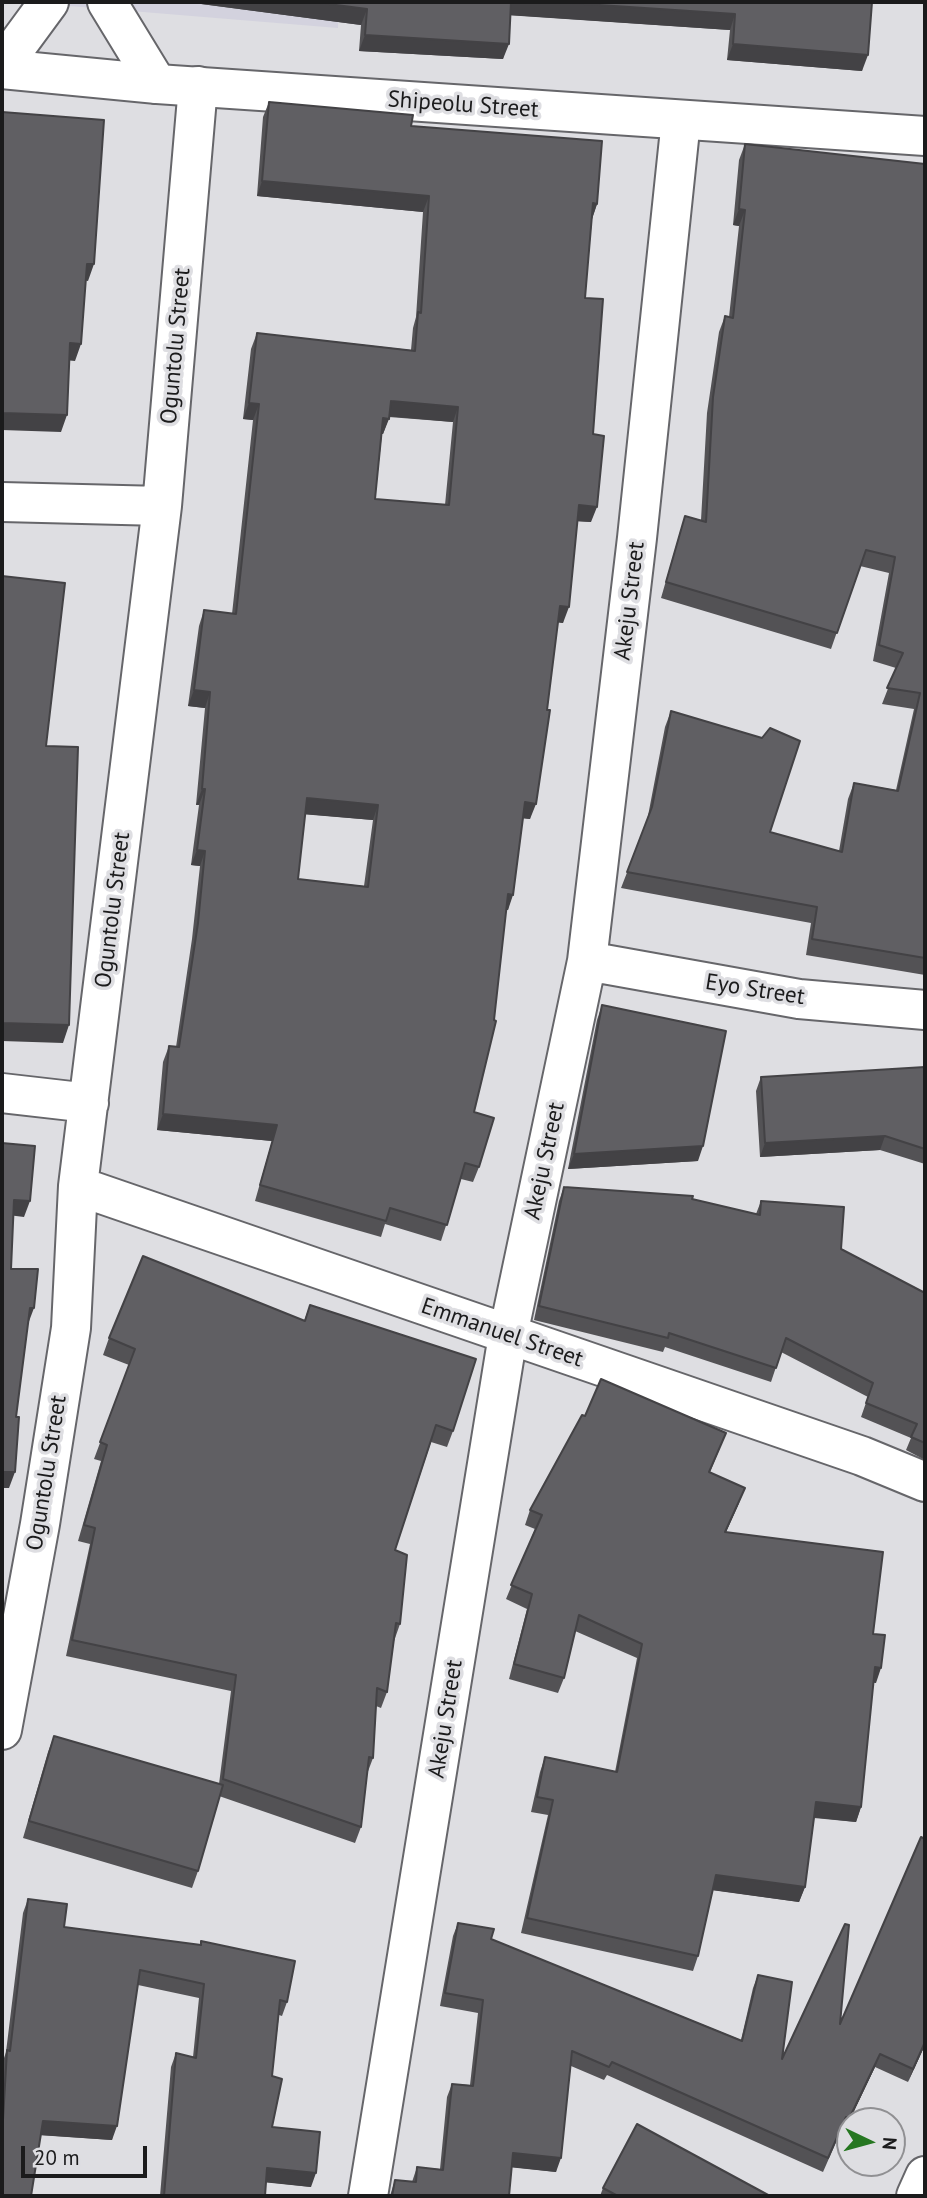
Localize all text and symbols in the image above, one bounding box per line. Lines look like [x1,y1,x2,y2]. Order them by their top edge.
street label: Shipeolu Street [387,86,539,124]
street label: Oguntolu Street [155,267,197,425]
street label: Akeju Street [609,540,651,662]
street label: Oguntolu Street [90,830,136,990]
street label: Eyo Street [703,969,807,1011]
street label: Akeju Street [519,1100,571,1222]
street label: Emmanuel Street [417,1292,587,1374]
street label: Oguntolu Street [21,1393,73,1553]
street label: Akeju Street [423,1658,469,1780]
north arrow [836,2107,906,2177]
scale bar [24,2132,150,2176]
text: N [877,2136,902,2151]
text: 20 m [34,2144,80,2171]

